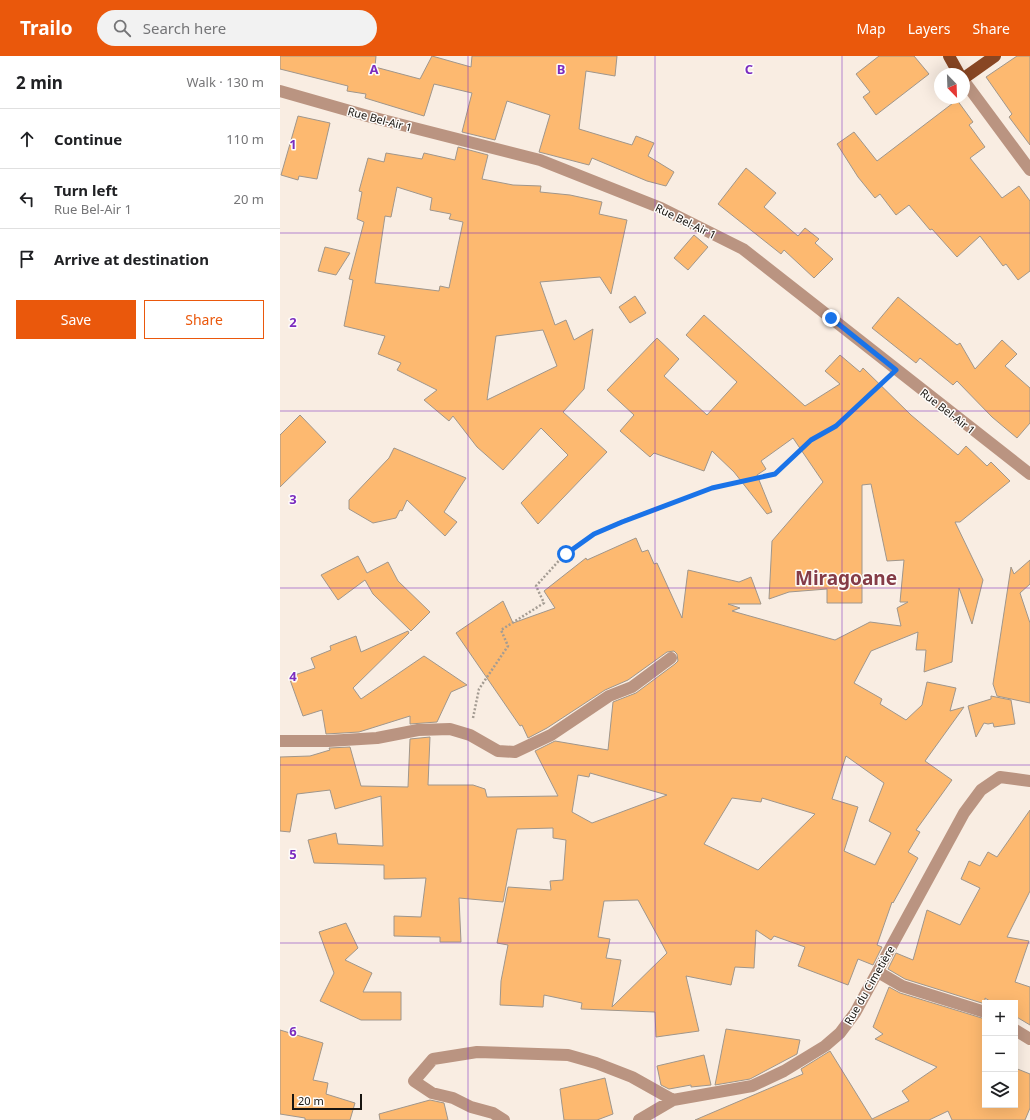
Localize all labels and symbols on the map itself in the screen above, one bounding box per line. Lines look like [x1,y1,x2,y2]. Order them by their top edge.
text: A [370,60,379,78]
text: B [557,60,565,78]
text: C [745,60,753,78]
north arrow [934,68,970,104]
street label: Rue Bel-Air 1 [346,103,414,135]
text: 1 [289,135,297,153]
street label: Rue Bel-Air 1 [653,200,719,242]
route end [822,309,840,327]
text: 2 [289,313,297,331]
street label: Rue Bel-Air 1 [917,385,979,437]
text: 3 [289,490,297,508]
route start [557,545,575,563]
district label: Miragoane [795,565,897,591]
text: 4 [289,667,297,685]
text: 5 [289,845,297,863]
street label: Rue du Cimetière [840,943,898,1027]
text: 6 [289,1022,297,1040]
scale bar [292,1092,362,1111]

